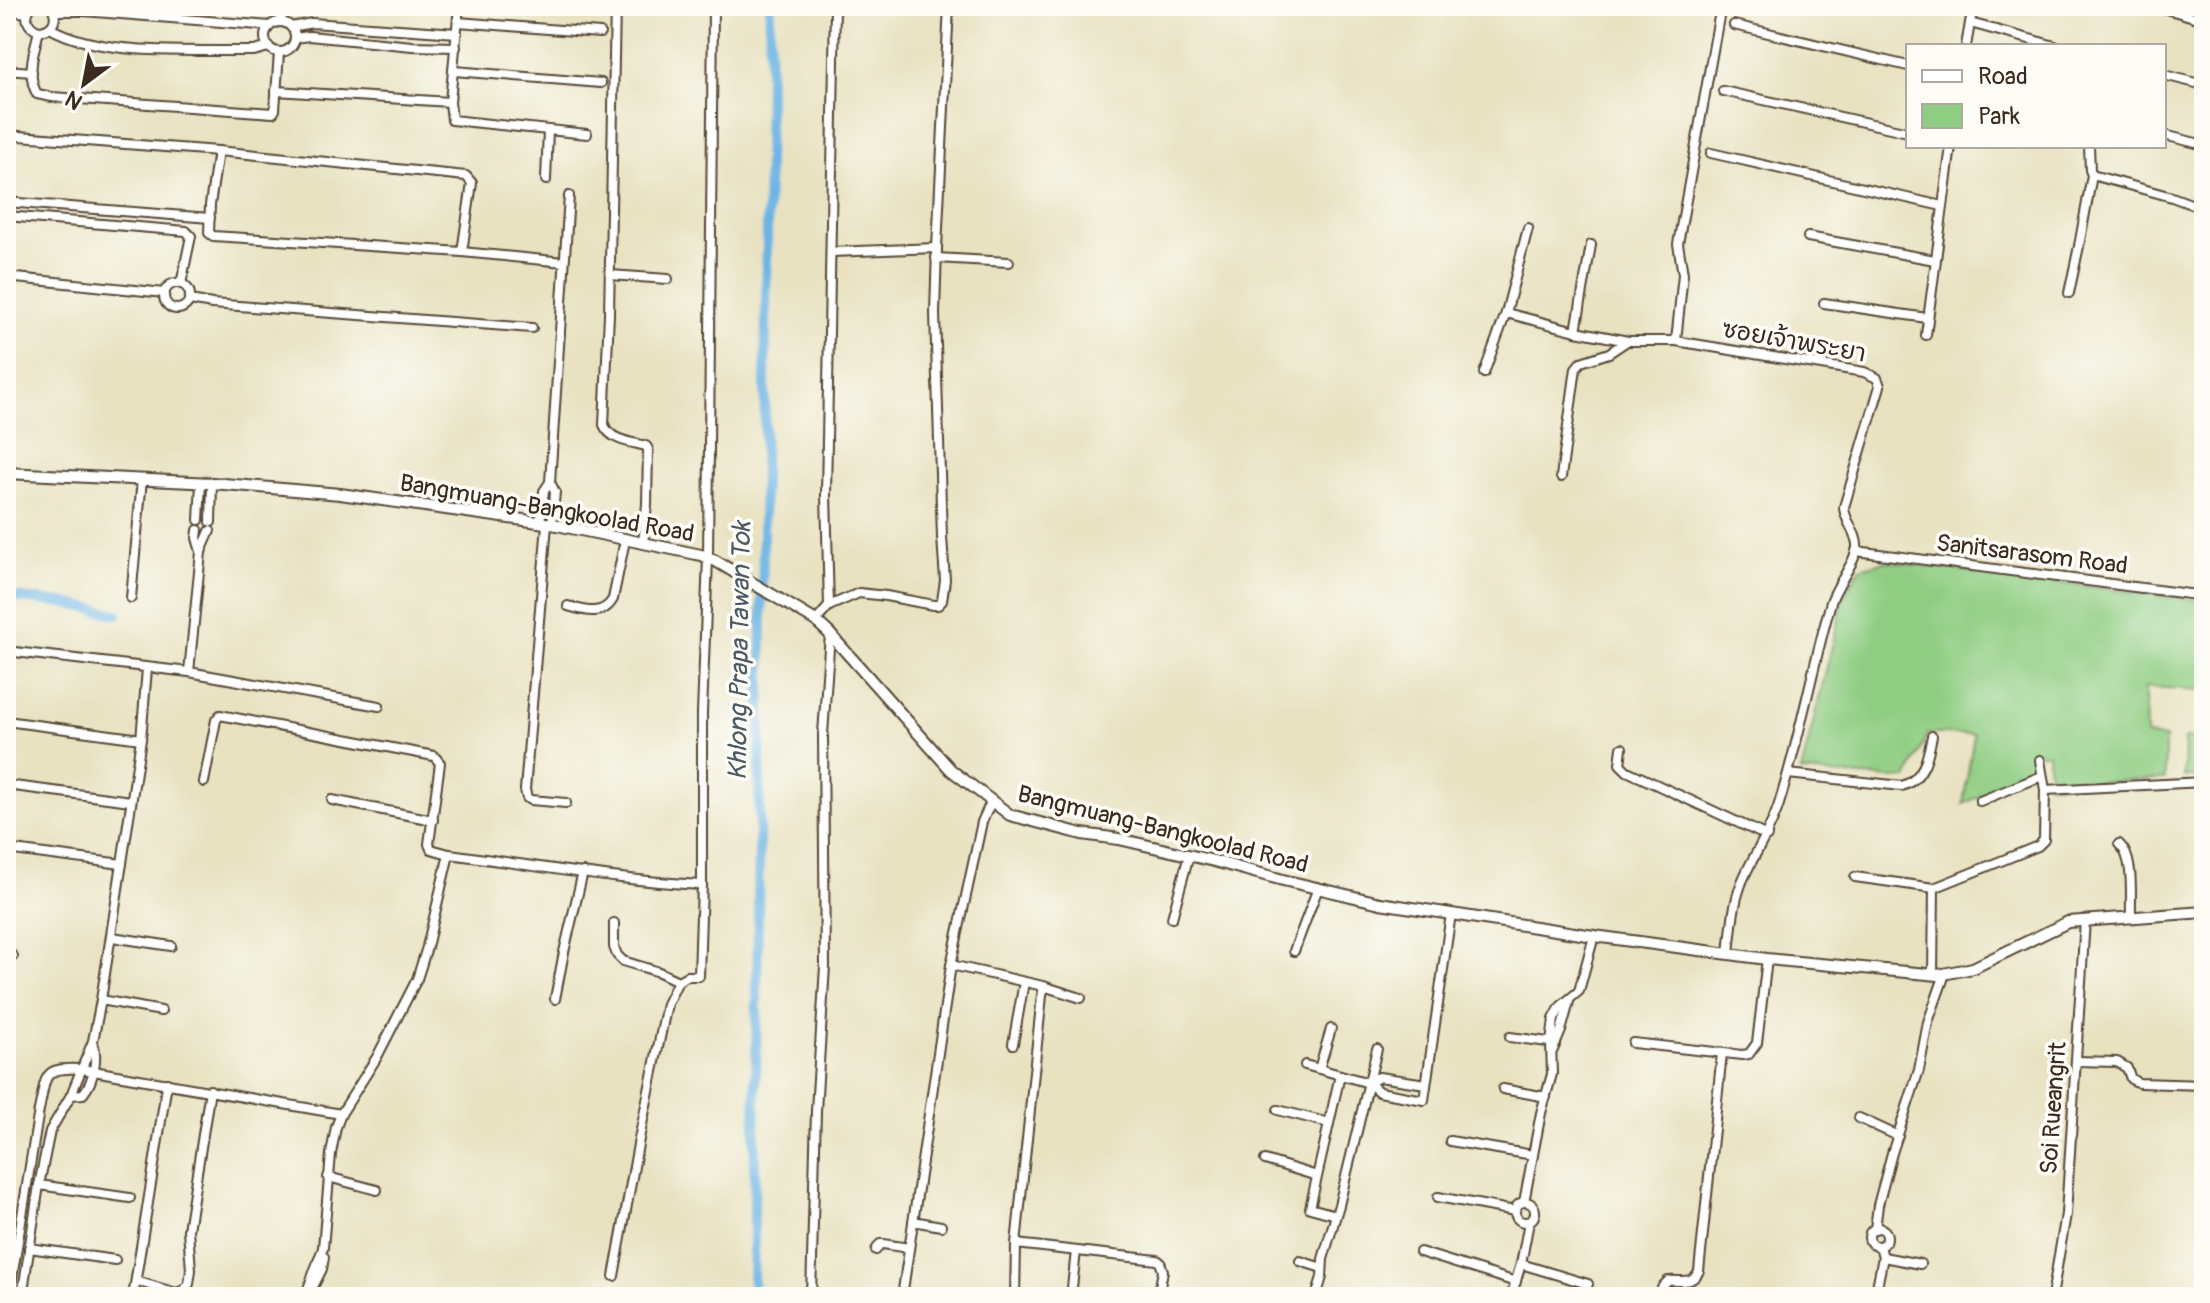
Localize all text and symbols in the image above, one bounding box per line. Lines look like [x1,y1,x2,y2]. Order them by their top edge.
north arrow [44,44,124,124]
legend [1906,44,2166,148]
text: Road [1978,62,2028,91]
text: N [60,84,88,116]
text: Park [1978,102,2020,131]
street label: ซอยเจ้าพระยา [1720,314,1868,368]
street label: Bangmuang-Bangkoolad Road [397,468,696,549]
water label: Khlong Prapa Tawan Tok [722,519,758,781]
street label: Sanitsarasom Road [1935,528,2129,581]
street label: Bangmuang-Bangkoolad Road [1015,779,1311,880]
street label: Soi Rueangrit [2034,1040,2073,1175]

